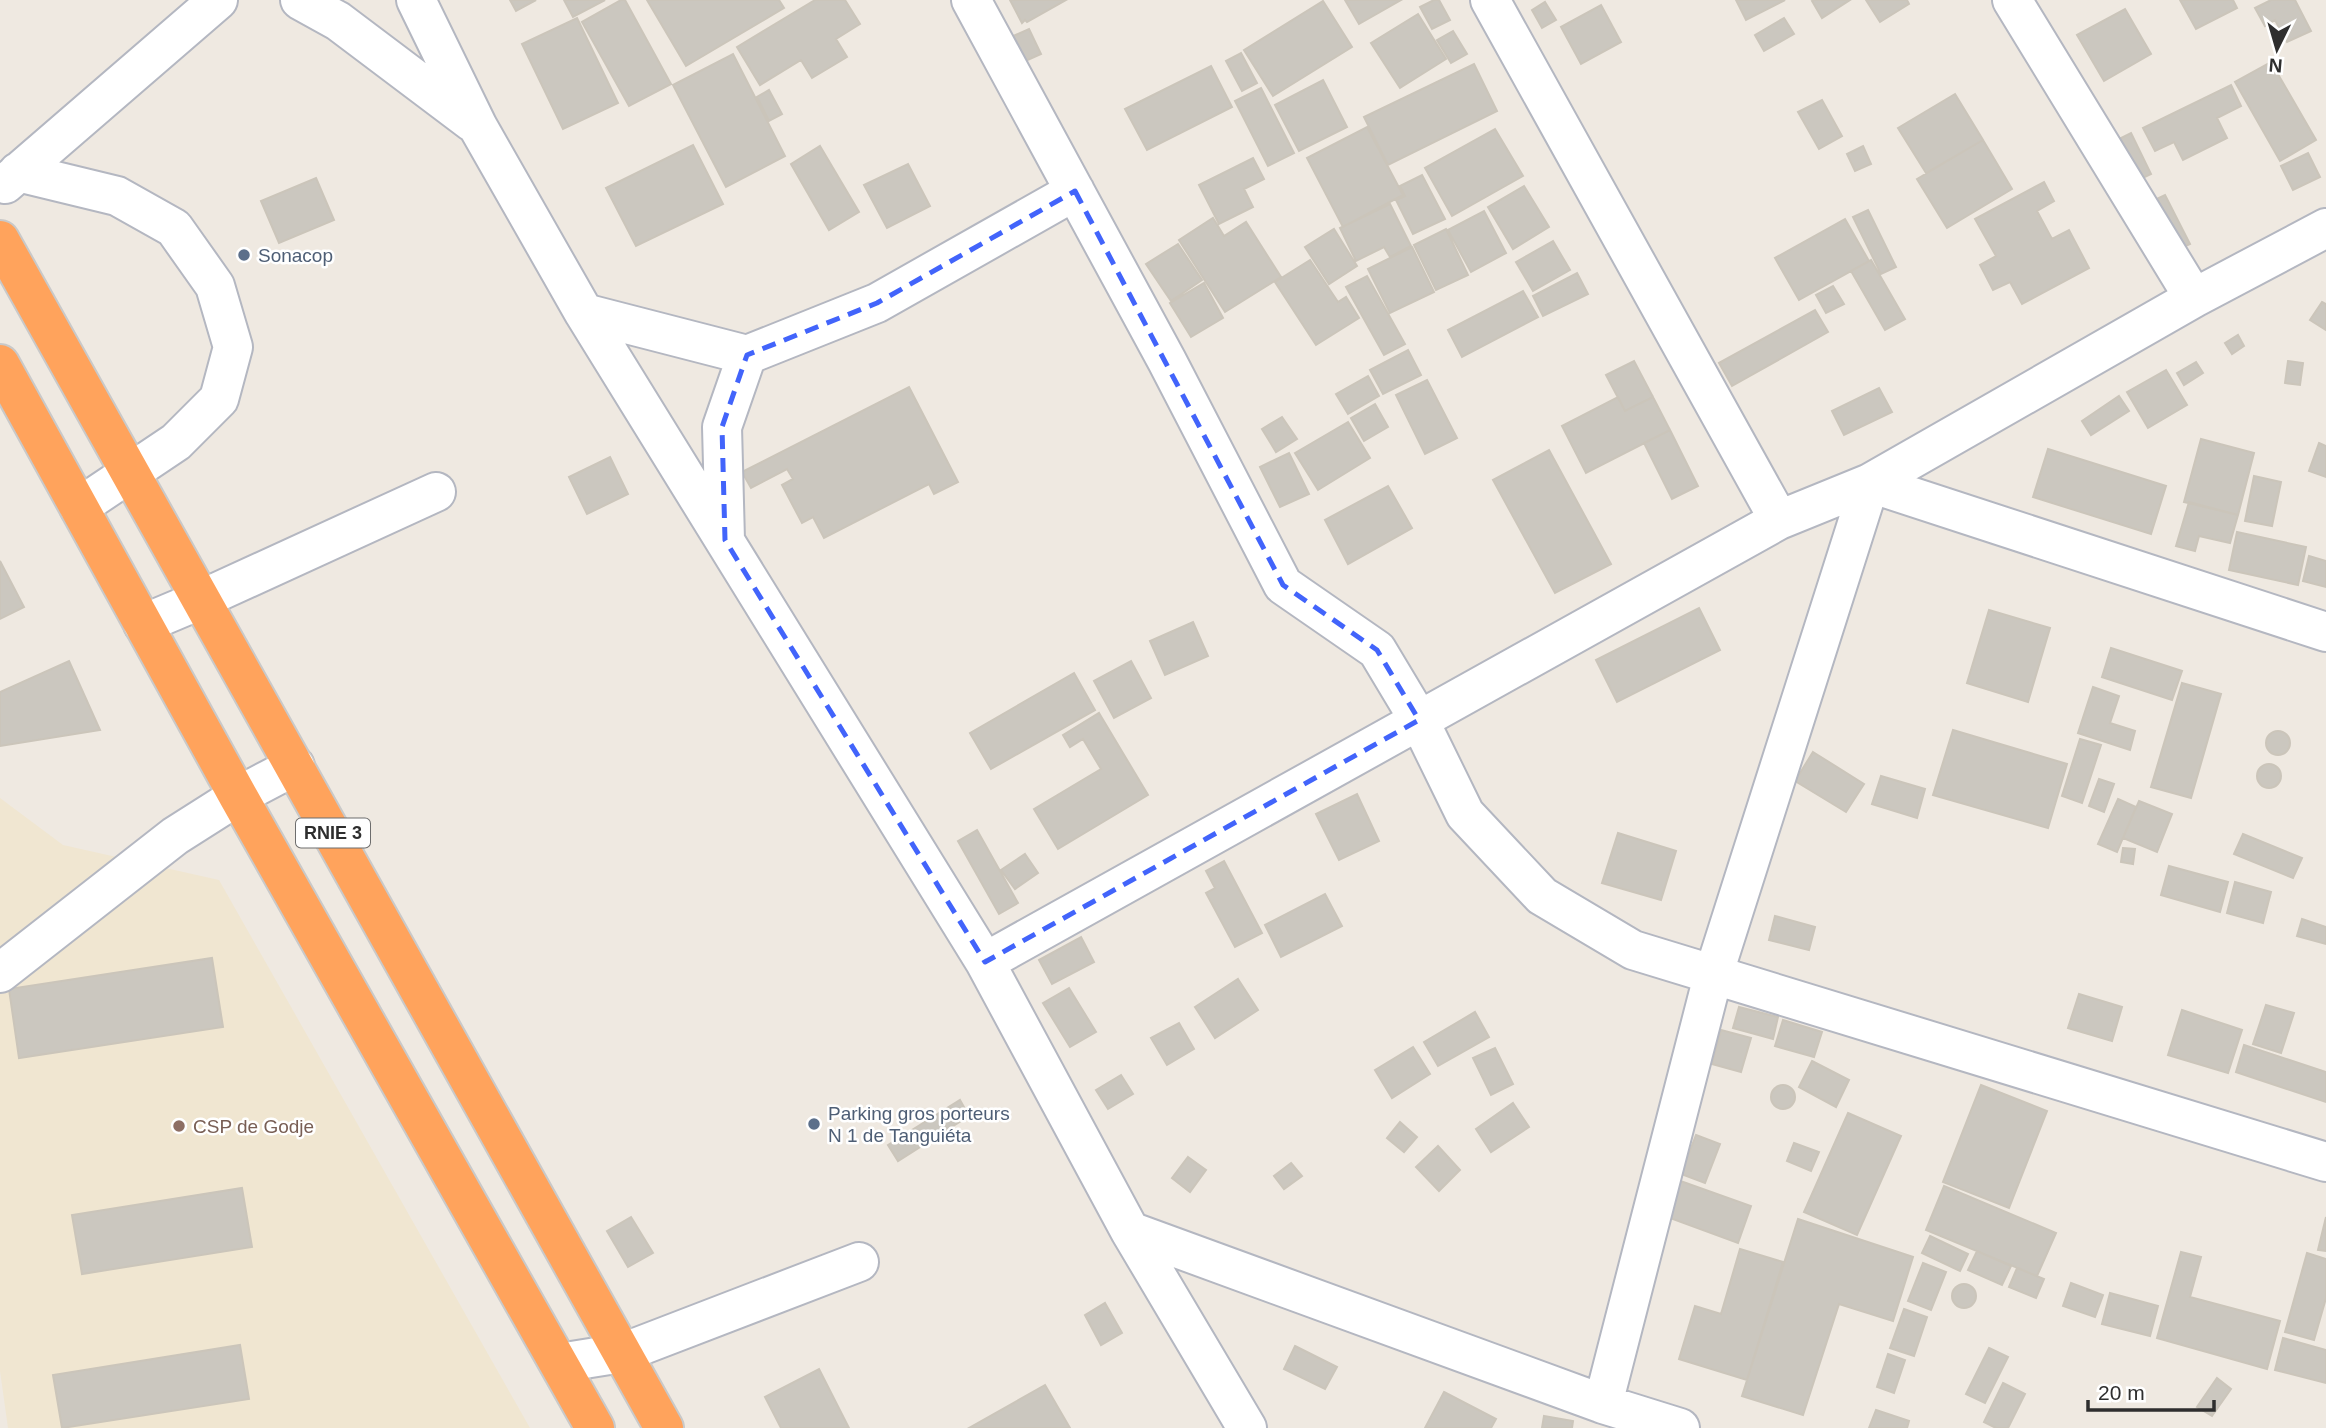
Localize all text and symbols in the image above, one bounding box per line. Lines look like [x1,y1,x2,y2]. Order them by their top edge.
north arrow [2242,14,2312,84]
text: N [2268,54,2283,76]
place label: Sonacop [258,245,333,266]
marker: Sonacop [236,247,252,263]
road number: RNIE 3 [296,818,370,848]
place label: Parking gros porteurs N 1 de Tanguiéta [828,1103,1010,1146]
place label: CSP de Godje [193,1116,314,1137]
marker: Parking gros porteurs N 1 de Tanguiéta [806,1116,822,1132]
marker: CSP de Godje [171,1118,187,1134]
scale bar [2088,1368,2214,1412]
text: 20 m [2098,1381,2145,1404]

